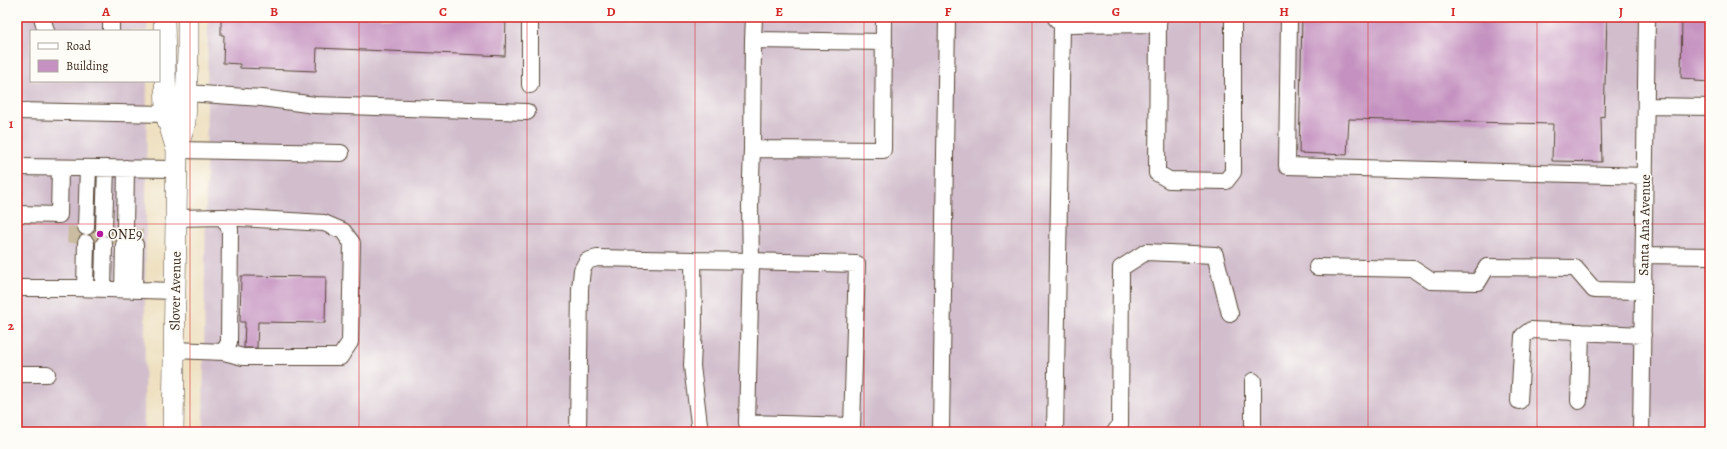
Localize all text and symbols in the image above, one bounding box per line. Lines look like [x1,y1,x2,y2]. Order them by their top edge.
text: A [101,3,111,20]
text: B [270,3,278,20]
text: C [439,3,447,20]
text: D [606,3,616,20]
text: E [775,3,783,20]
text: F [945,3,952,20]
text: G [1112,3,1120,20]
text: H [1279,3,1289,20]
text: I [1451,3,1456,20]
text: J [1619,3,1623,20]
legend [30,30,160,82]
text: Road [66,38,92,54]
text: Building [66,58,108,74]
text: 1 [9,115,14,132]
street label: Santa Ana Avenue [1634,174,1655,276]
place label: ONE9 [108,225,142,244]
marker: ONE9 [95,229,105,239]
street label: Slover Avenue [165,251,186,331]
text: 2 [8,317,15,334]

